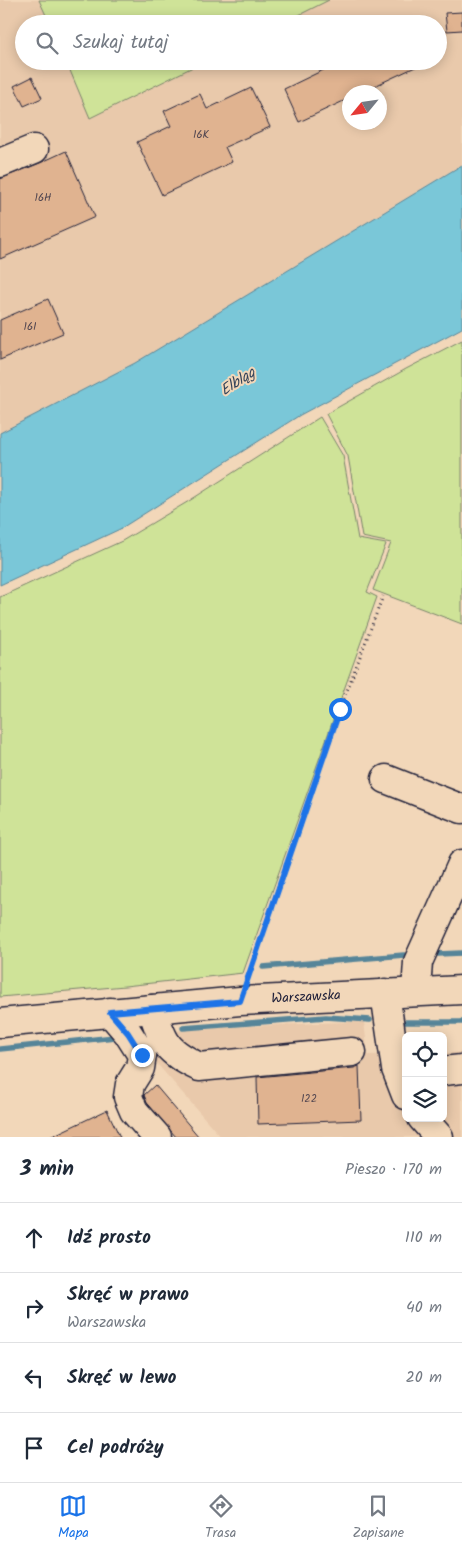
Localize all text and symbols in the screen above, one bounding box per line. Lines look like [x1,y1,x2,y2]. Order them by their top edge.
search box [15,15,447,70]
text: Szukaj tutaj [73,28,168,58]
icon: search [33,29,61,57]
north arrow [342,85,387,130]
house number: 16K [193,126,210,144]
house number: 16H [35,189,51,207]
house number: 16I [24,318,36,336]
water label: Elbląg [215,361,261,402]
route start [329,698,352,721]
street label: Warszawska [271,984,341,1010]
map controls [402,1032,447,1122]
button: locate [402,1032,447,1077]
route end [131,1044,154,1067]
button: layers [402,1077,447,1122]
house number: 122 [301,1090,317,1108]
text: 3 min [20,1153,74,1186]
text: Pieszo · 170 m [345,1157,442,1182]
text: Idź prosto [67,1223,151,1253]
icon: ahead [20,1224,48,1252]
text: 110 m [405,1225,442,1250]
text: Skręć w prawo [67,1280,189,1310]
icon: right [20,1294,48,1322]
text: 40 m [406,1295,442,1320]
text: Warszawska [67,1310,146,1335]
text: Skręć w lewo [67,1363,176,1393]
icon: left [20,1364,48,1392]
text: 20 m [406,1365,442,1390]
text: Cel podróży [67,1433,164,1463]
icon: arrive [20,1434,48,1462]
tab: Mapa [58,1492,89,1544]
tab: Trasa [205,1492,236,1544]
tab: Zapisane [352,1492,404,1544]

